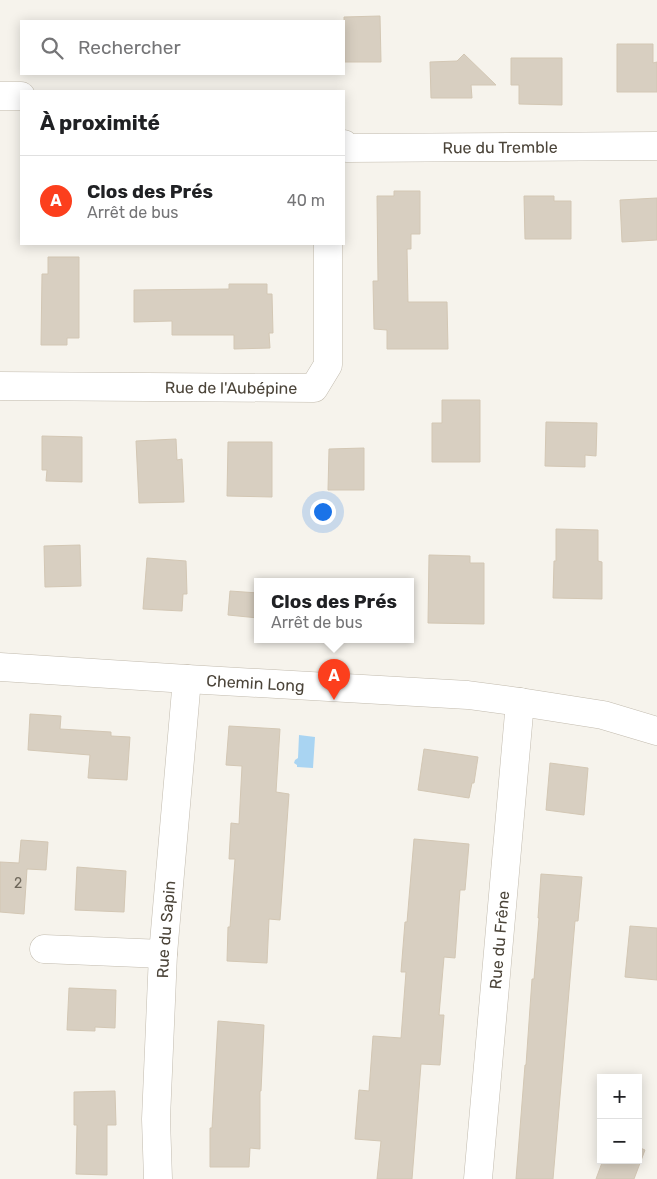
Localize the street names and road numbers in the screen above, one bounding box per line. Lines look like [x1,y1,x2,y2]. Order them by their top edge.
street label: Rue du Tremble [442,137,558,157]
street label: Rue de l'Aubépine [165,378,297,397]
street label: Chemin Long [206,671,305,695]
street label: Rue du Sapin [152,880,179,979]
street label: Rue du Frêne [485,890,513,990]

